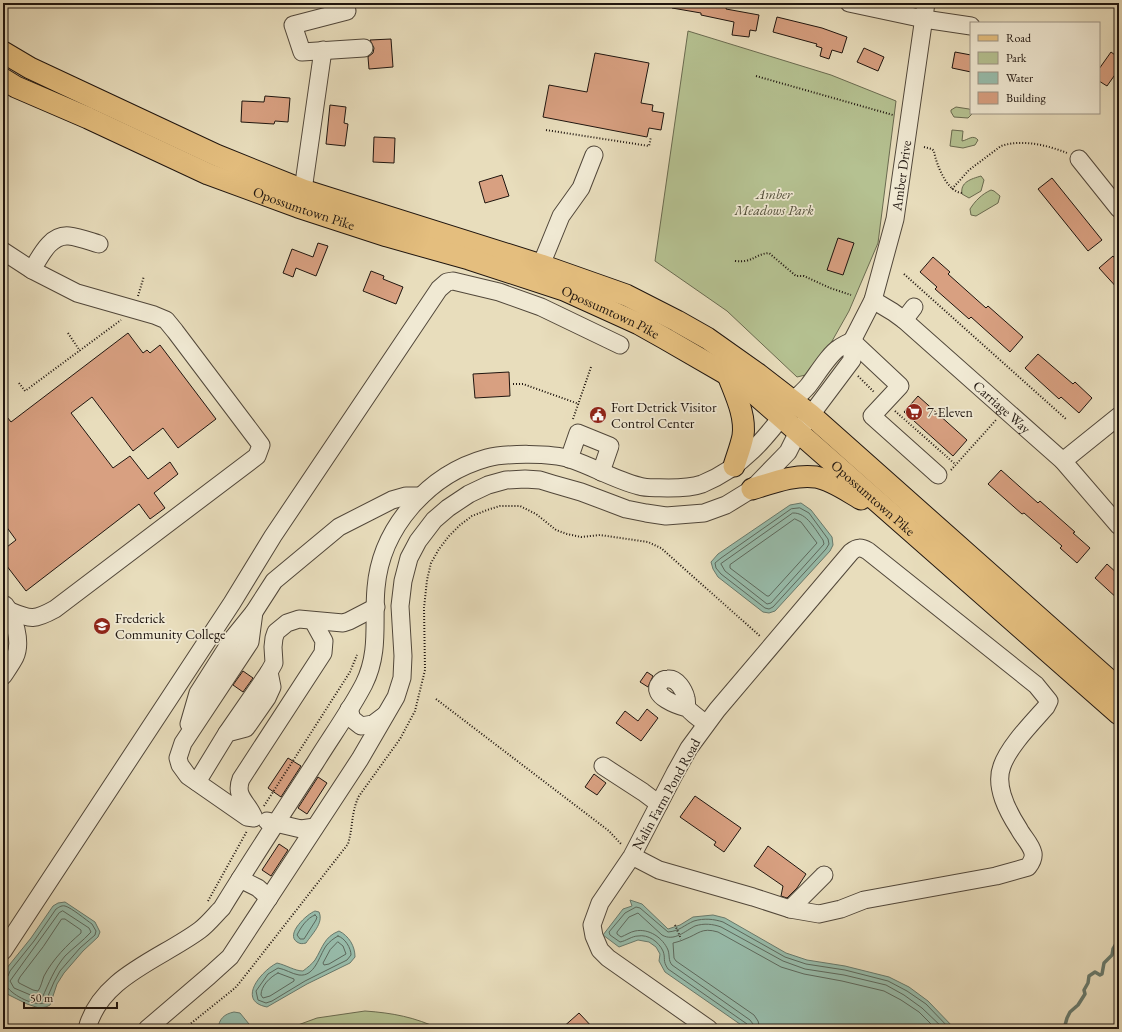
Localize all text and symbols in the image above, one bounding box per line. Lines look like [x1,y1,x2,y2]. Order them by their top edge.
legend [970,22,1100,114]
text: Road [1006,30,1032,46]
text: Park [1006,50,1027,66]
text: Water [1006,70,1033,86]
text: Building [1006,90,1047,106]
street label: Amber Drive [887,139,915,213]
street label: Opossumtown Pike [251,182,358,234]
park label: Amber Meadows Park [733,185,814,219]
street label: Opossumtown Pike [559,281,663,343]
street label: Carriage Way [969,377,1035,438]
place label: Fort Detrick Visitor Control Center [611,398,717,432]
supermarket icon: 7-Eleven [904,402,924,422]
place label: 7-Eleven [927,403,974,421]
public building icon: Fort Detrick Visitor Control Center [588,405,608,425]
street label: Opossumtown Pike [827,456,920,540]
place label: Frederick Community College [115,609,226,643]
school or university icon: Frederick Community College [92,616,112,636]
street label: Nalin Farm Pond Road [628,734,705,853]
scale bar [24,984,117,1010]
text: 50 m [30,990,54,1006]

